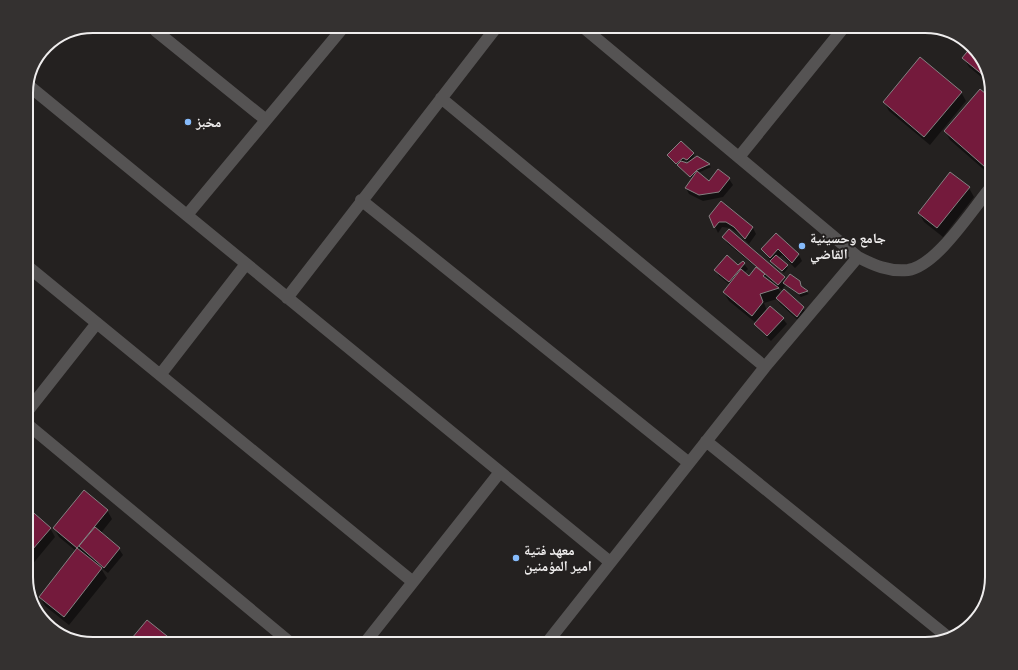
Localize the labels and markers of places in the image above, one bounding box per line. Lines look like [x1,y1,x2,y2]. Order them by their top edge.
place label: مخبز [195,114,221,131]
marker: مخبز [183,117,193,127]
place label: جامع وحسينية القاضي [810,230,886,265]
marker: جامع وحسينية القاضي [797,241,807,251]
place label: معهد فتية امير المؤمنين [524,542,592,575]
marker: معهد فتية امير المؤمنين [511,553,521,563]

